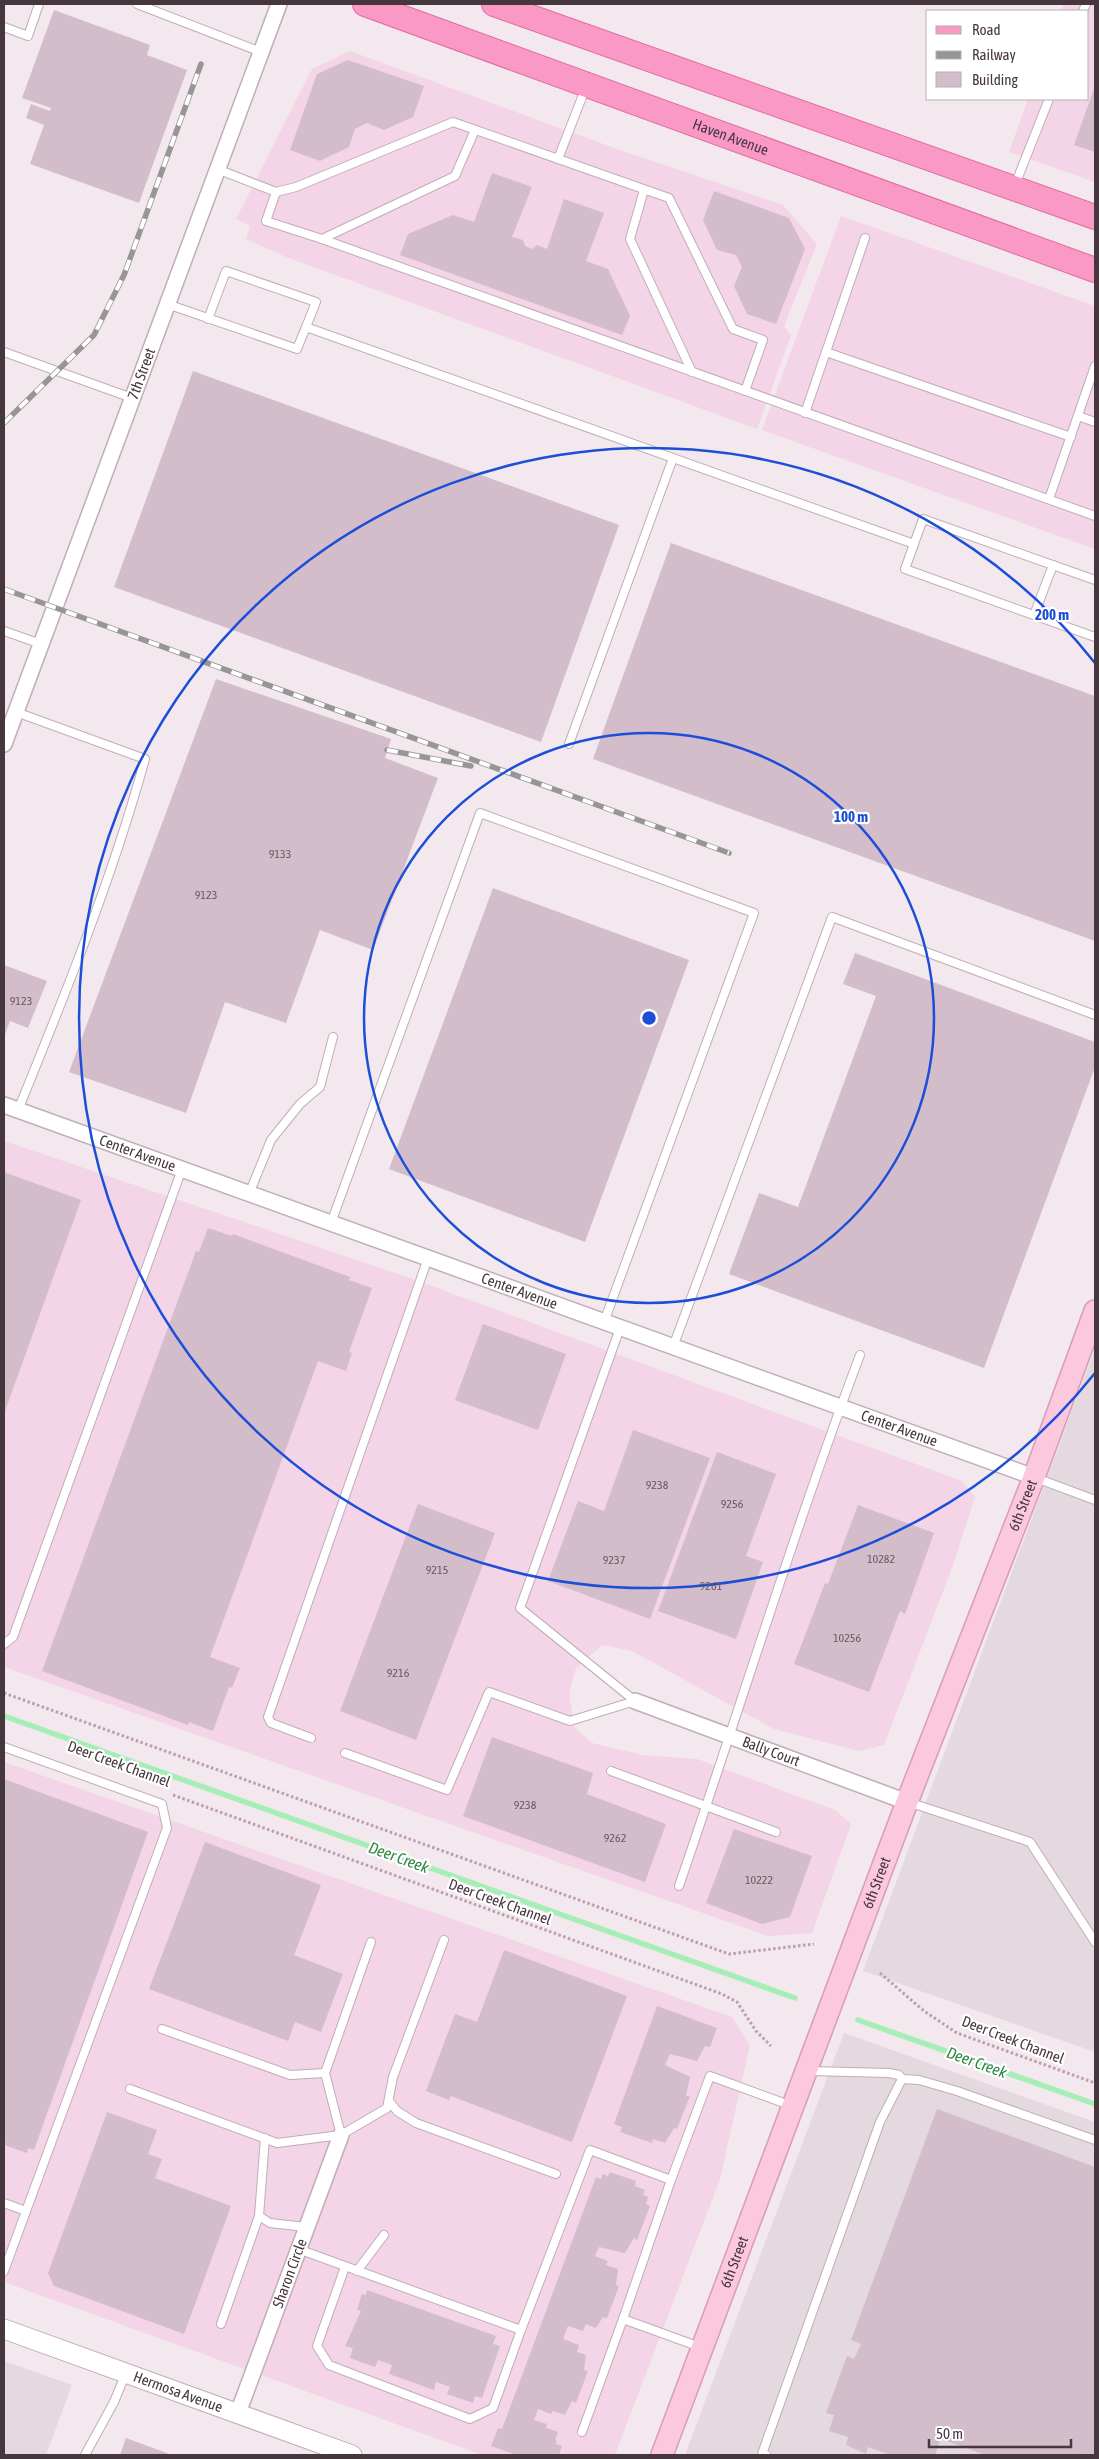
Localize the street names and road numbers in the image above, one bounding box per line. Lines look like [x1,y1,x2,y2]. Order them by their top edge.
street label: Haven Avenue [690,115,771,158]
street label: 7th Street [124,345,158,402]
street label: Center Avenue [97,1131,178,1174]
street label: Center Avenue [479,1269,560,1312]
street label: Center Avenue [859,1406,940,1450]
street label: 6th Street [1005,1477,1040,1533]
street label: Bally Court [740,1733,802,1769]
street label: Deer Creek Channel [65,1737,173,1790]
street label: 6th Street [859,1855,894,1911]
street label: Deer Creek Channel [446,1875,554,1928]
street label: Deer Creek Channel [959,2012,1067,2068]
street label: 6th Street [717,2234,751,2290]
street label: Sharon Circle [269,2236,310,2310]
street label: Hermosa Avenue [131,2368,225,2416]

